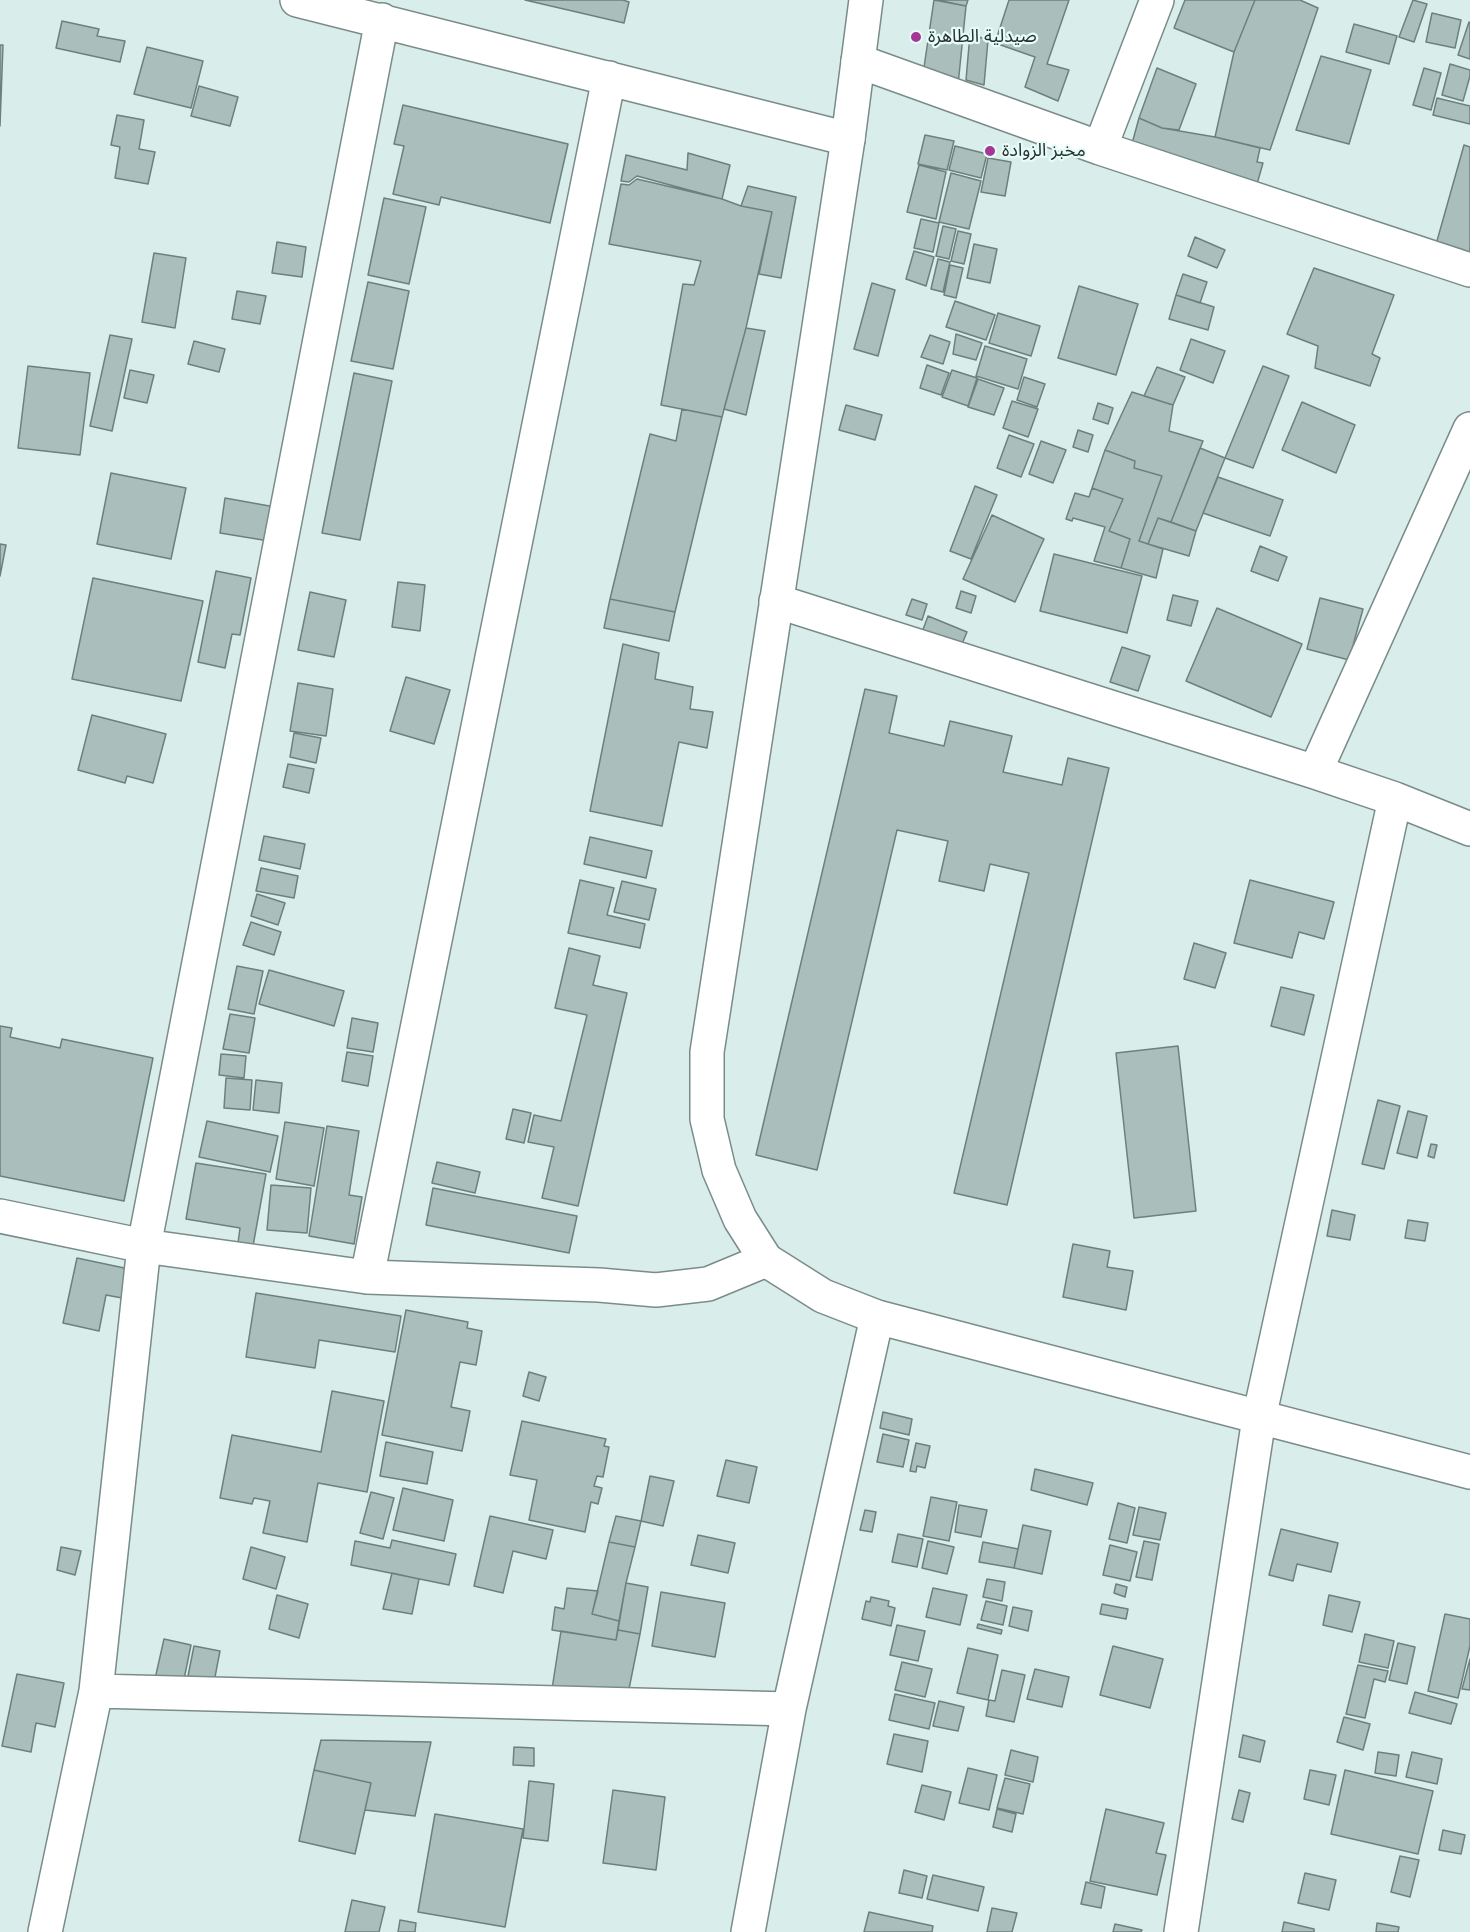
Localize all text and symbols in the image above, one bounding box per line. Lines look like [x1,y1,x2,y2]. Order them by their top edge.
place label: صيدلية الطاهرة [928,26,1037,48]
marker: صيدلية الطاهرة [909,30,923,44]
place label: مخبز الزوادة [1002,140,1086,162]
marker: مخبز الزوادة [983,144,997,158]

